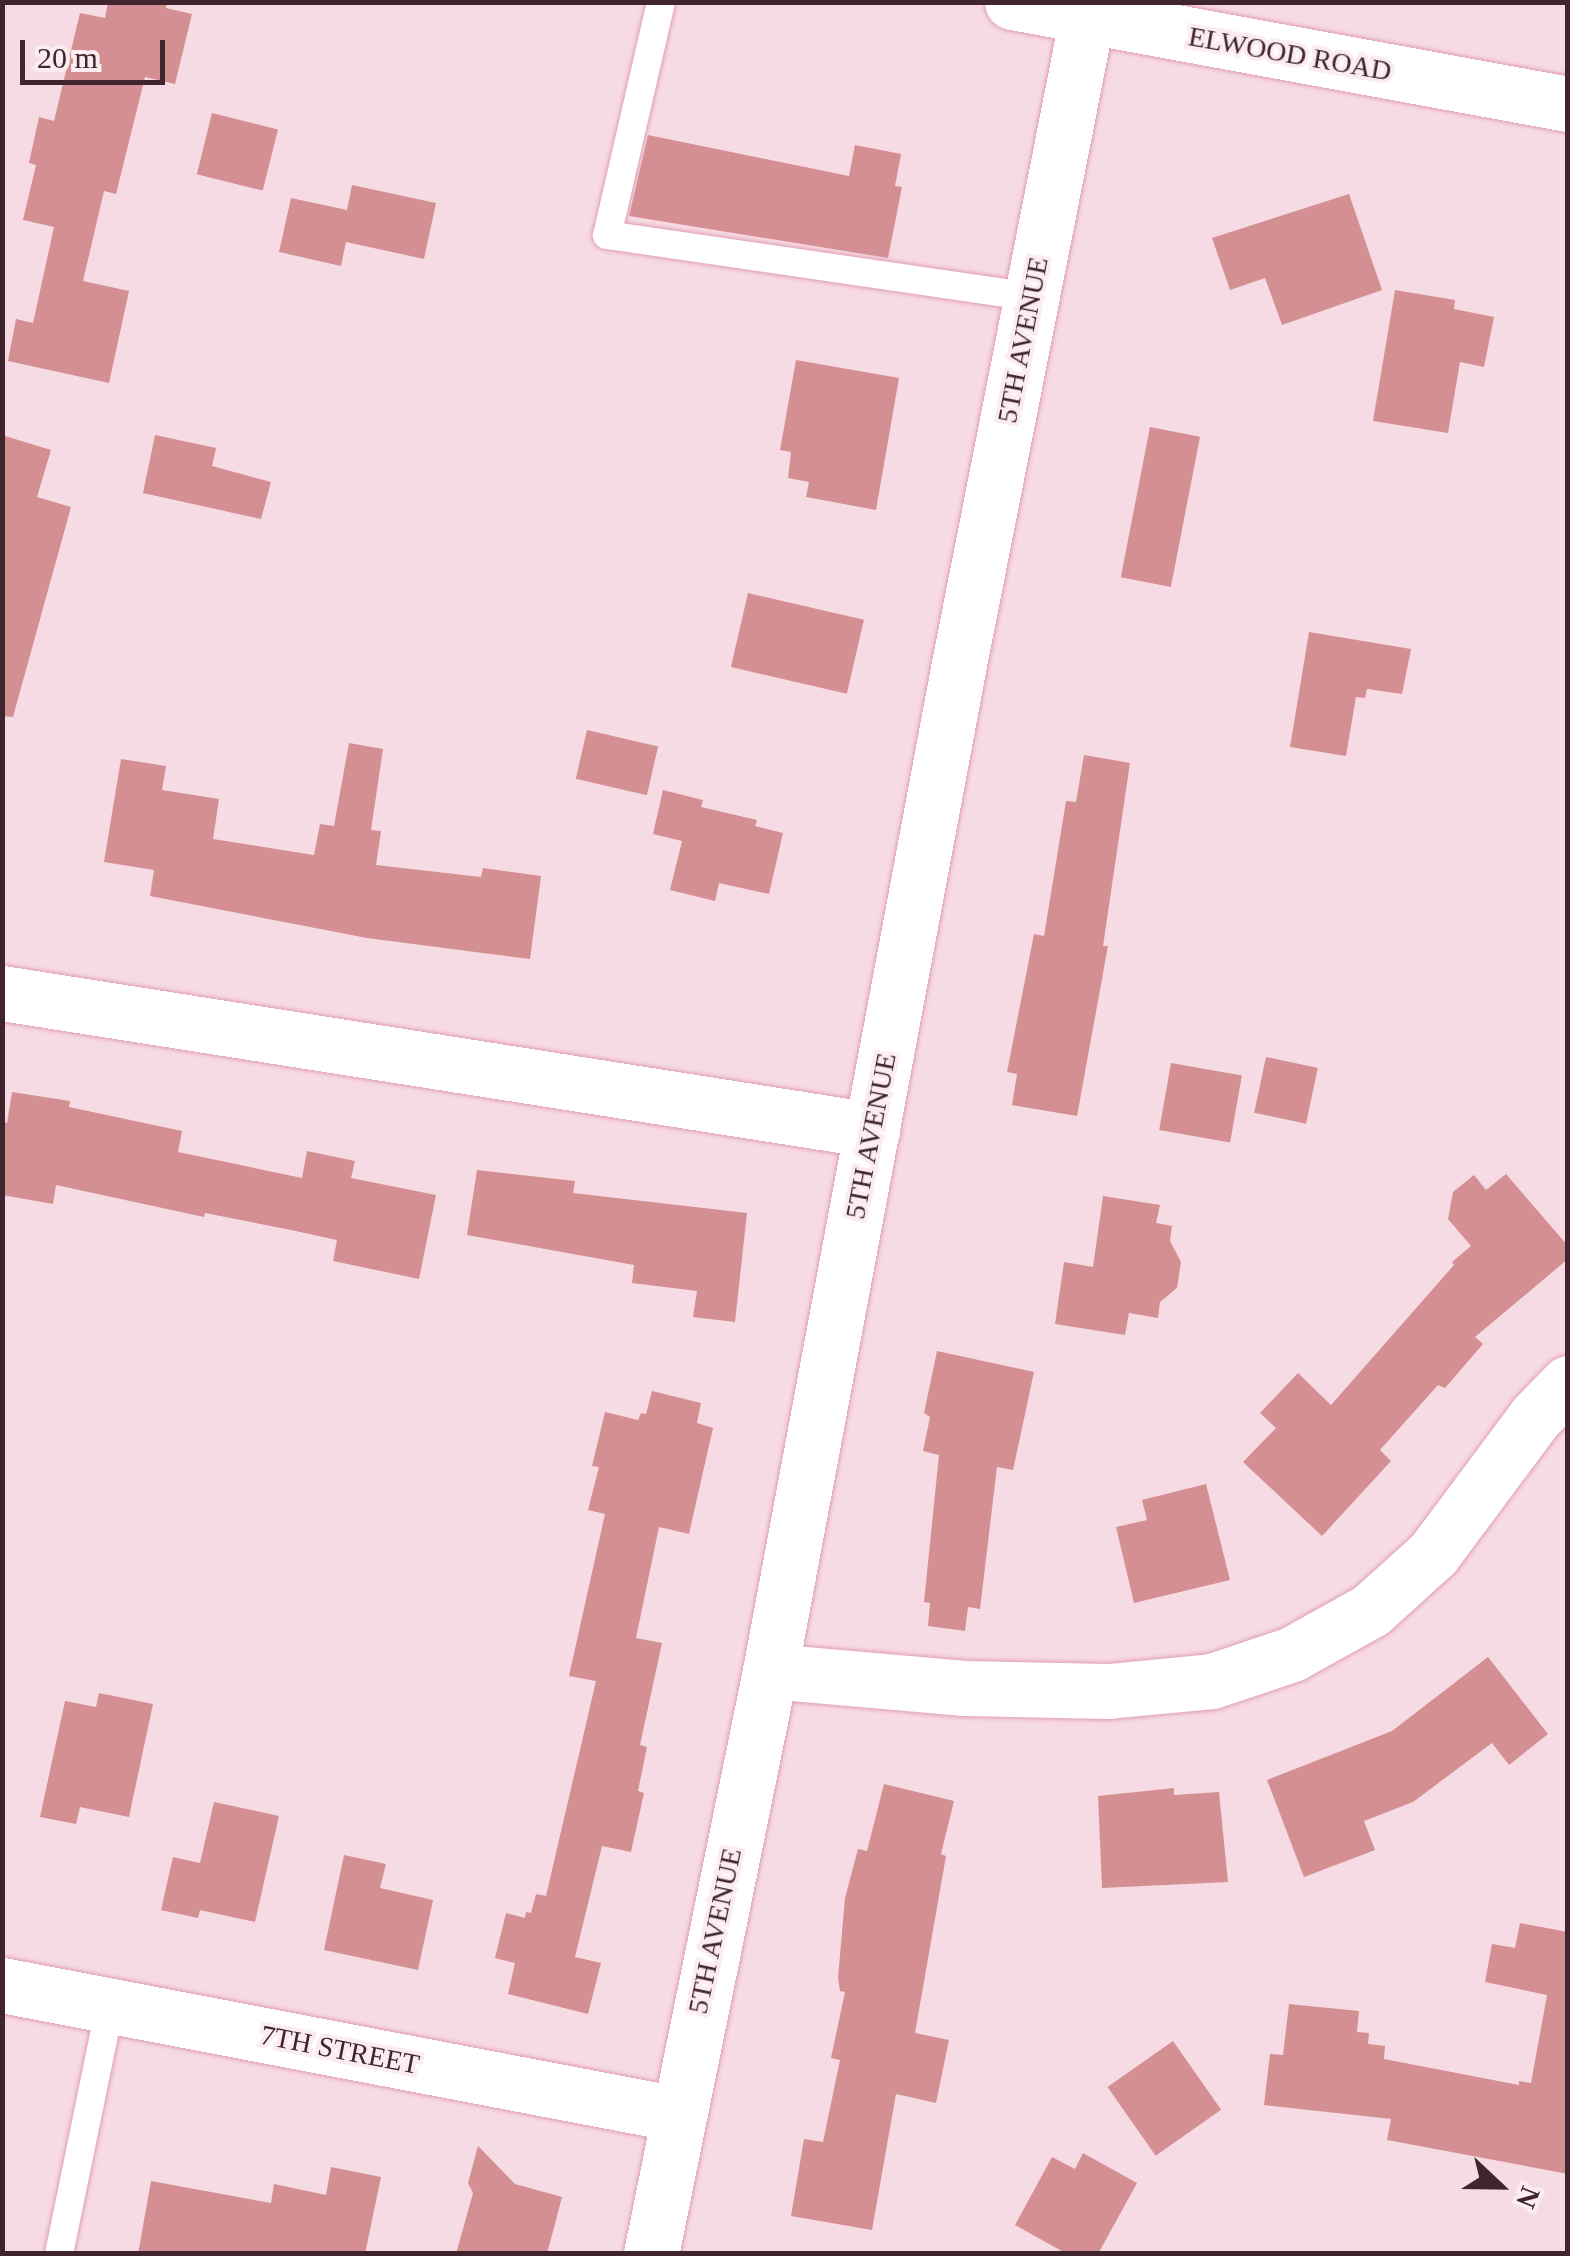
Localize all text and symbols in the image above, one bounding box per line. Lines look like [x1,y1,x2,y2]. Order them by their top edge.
scale bar [25,20,170,82]
street label: ELWOOD ROAD [1186,20,1394,88]
text: 20 m [37,41,98,74]
street label: 5TH AVENUE [990,253,1056,427]
street label: 5TH AVENUE [838,1049,904,1223]
street label: 5TH AVENUE [681,1844,749,2018]
street label: 7TH STREET [258,2018,422,2082]
north arrow [1450,2136,1550,2236]
text: N [1510,2182,1546,2213]

